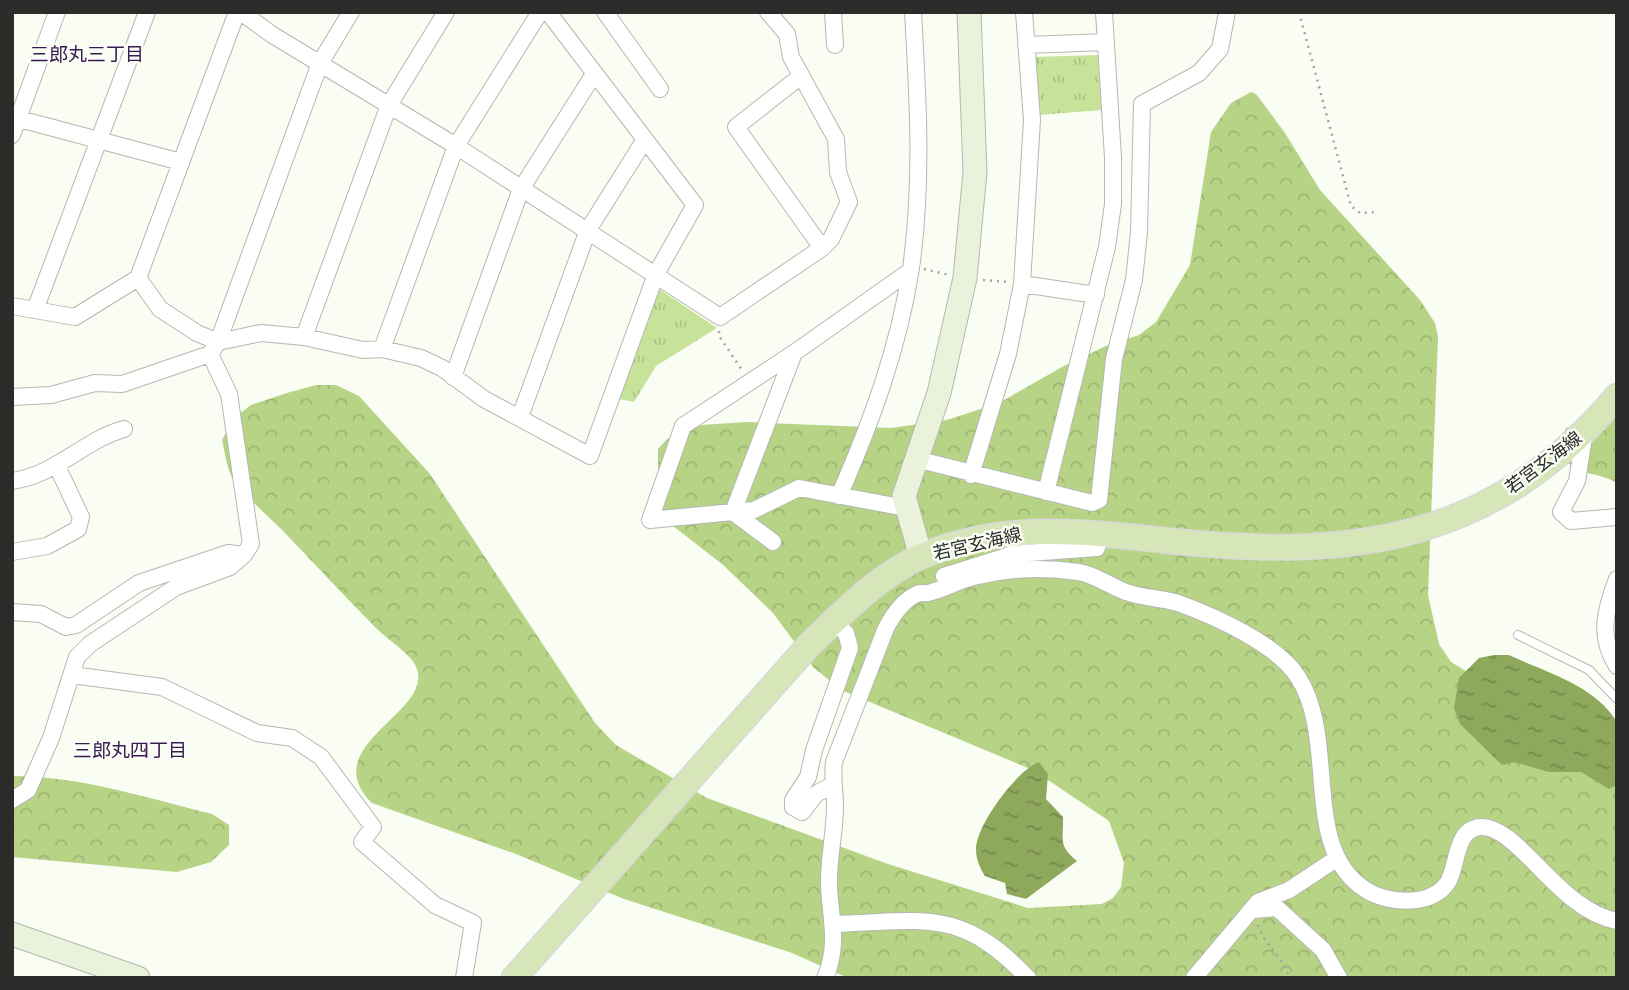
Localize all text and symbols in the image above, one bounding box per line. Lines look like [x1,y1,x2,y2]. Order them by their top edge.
district label: 三郎丸三丁目 [30,43,144,65]
street label: 若宮玄海線 [1501,427,1585,497]
street label: 若宮玄海線 [931,523,1023,563]
district label: 三郎丸四丁目 [73,739,187,761]

